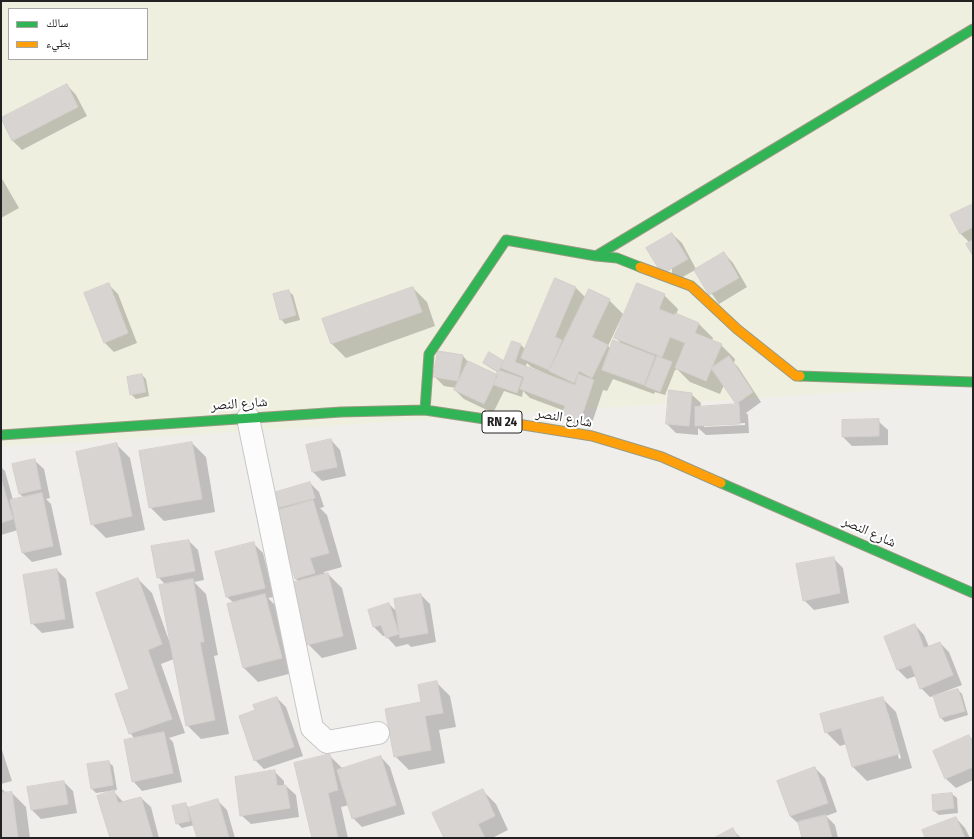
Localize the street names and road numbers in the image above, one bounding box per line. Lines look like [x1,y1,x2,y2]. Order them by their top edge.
street label: شارع النصر [210,394,268,414]
street label: شارع النصر [535,405,593,431]
road number: RN 24 [482,411,522,433]
street label: شارع النصر [840,513,898,551]

